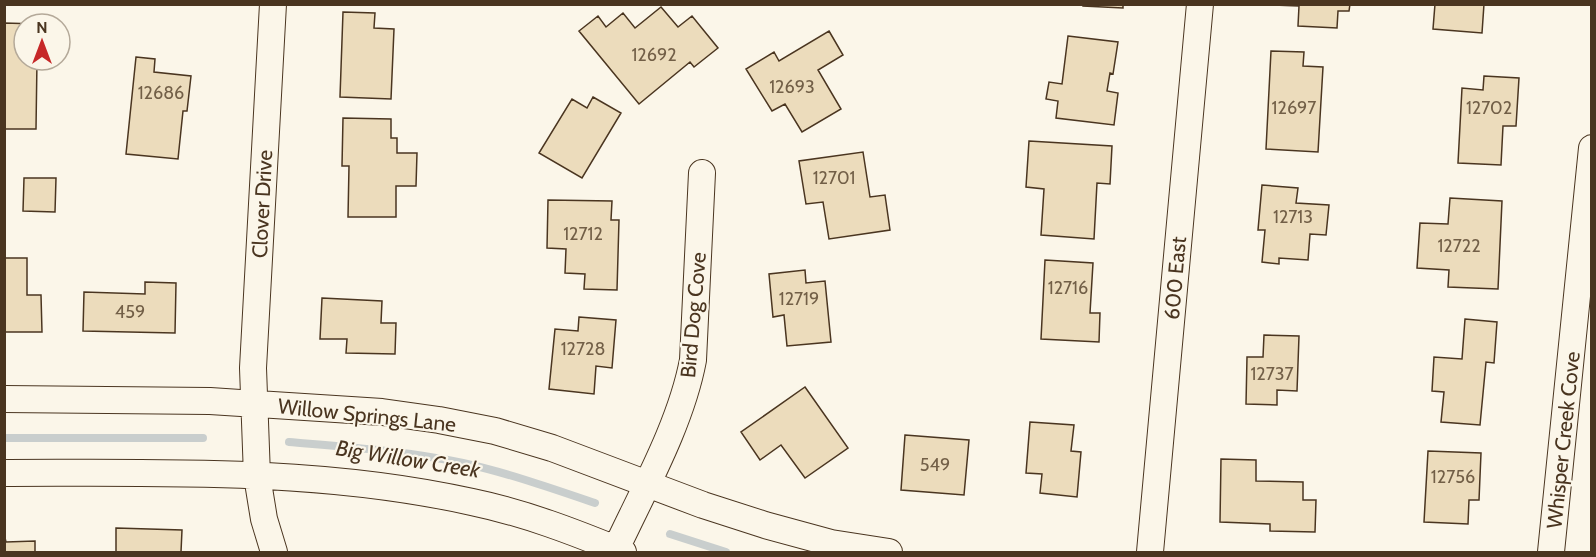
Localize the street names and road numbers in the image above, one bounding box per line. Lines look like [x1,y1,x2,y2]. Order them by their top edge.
street label: Clover Drive [247,149,277,259]
street label: 600 East [1159,235,1191,321]
street label: Bird Dog Cove [675,251,711,379]
street label: Whisper Creek Cove [1541,350,1585,530]
street label: Willow Springs Lane [277,393,458,437]

